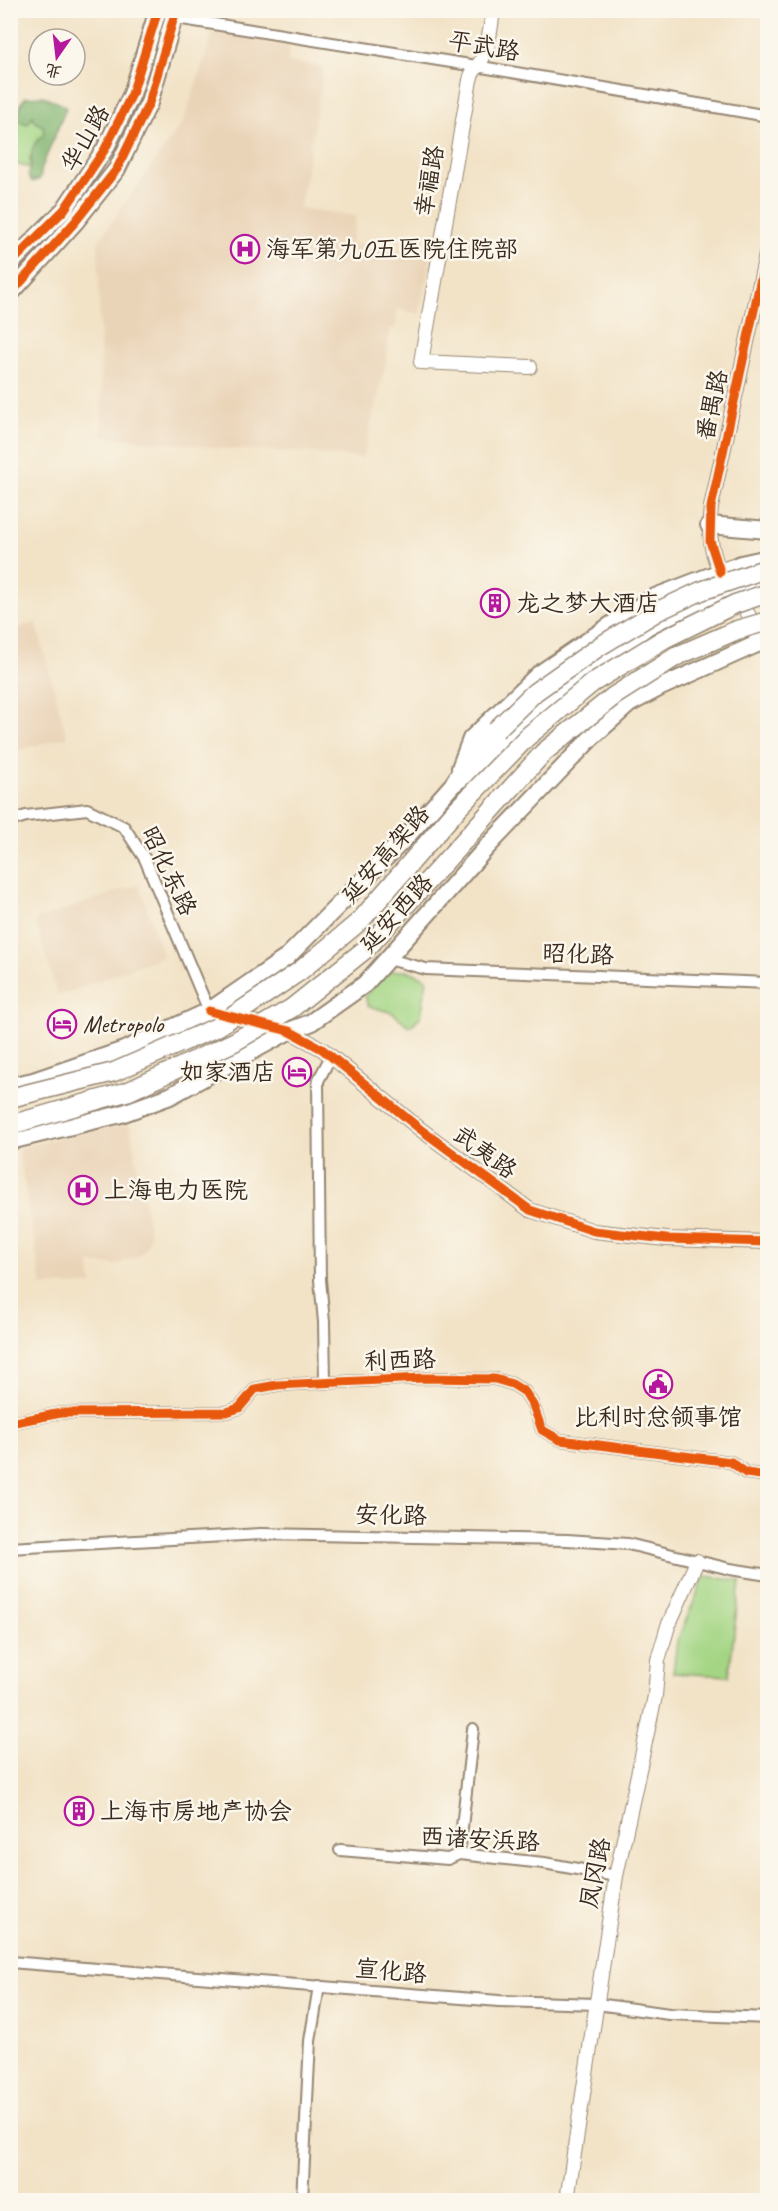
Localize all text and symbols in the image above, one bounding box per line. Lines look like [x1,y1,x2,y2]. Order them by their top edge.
street label: 平武路 [446,25,522,67]
north arrow [27,27,87,87]
text: 北 [43,59,64,82]
street label: 华山路 [54,99,116,177]
street label: 幸福路 [408,143,450,219]
hospital icon: 海军第九O五医院住院部 [229,233,261,265]
place label: 海军第九O五医院住院部 [266,234,518,264]
street label: 番禺路 [690,367,734,443]
building icon: 龙之梦大酒店 [479,587,511,619]
place label: 龙之梦大酒店 [516,588,660,618]
street label: 延安高架路 [334,799,436,909]
street label: 昭化东路 [134,821,204,921]
street label: 延安西路 [353,867,439,959]
street label: 昭化路 [541,938,615,970]
hotel icon: Metropolo [46,1008,78,1040]
place label: Metropolo [83,1009,165,1039]
hotel icon: 如家酒店 [281,1056,313,1088]
place label: 如家酒店 [180,1057,276,1087]
street label: 武夷路 [447,1119,523,1185]
hospital icon: 上海电力医院 [67,1174,99,1206]
place label: 上海电力医院 [104,1175,248,1205]
street label: 利西路 [363,1344,437,1376]
public building icon: 比利时总领事馆 [642,1368,674,1400]
place label: 比利时总领事馆 [574,1402,742,1432]
street label: 安化路 [355,1499,427,1531]
building icon: 上海市房地产协会 [63,1795,95,1827]
place label: 上海市房地产协会 [100,1796,292,1826]
street label: 西诸安浜路 [419,1821,541,1857]
street label: 凤冈路 [573,1835,617,1911]
street label: 宣化路 [354,1953,428,1989]

